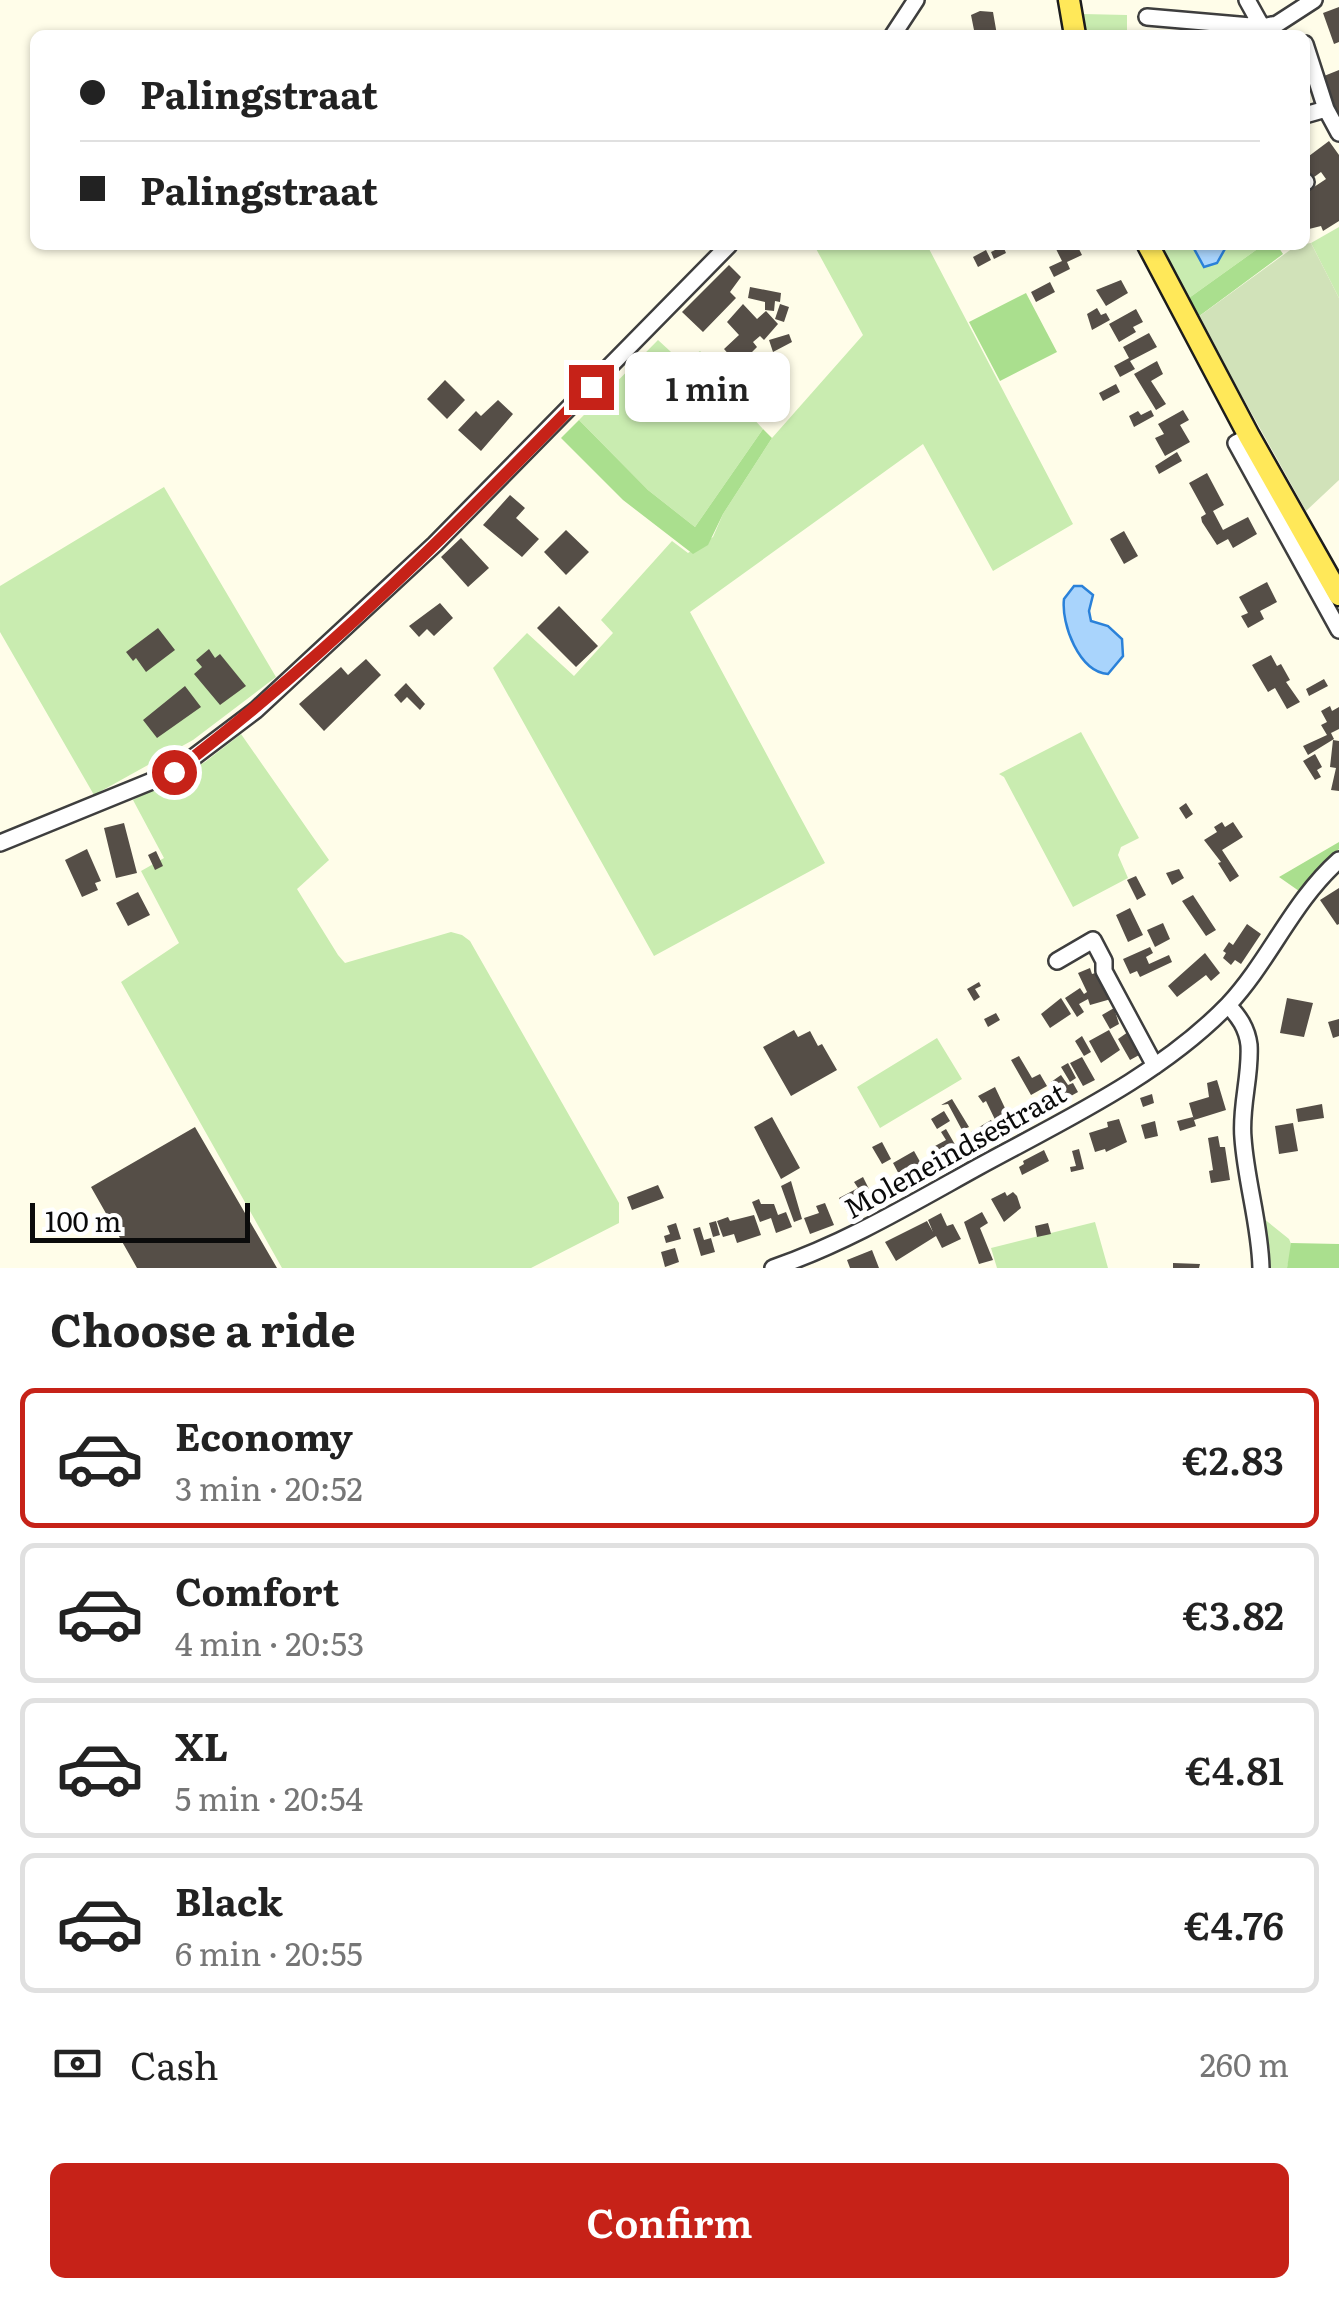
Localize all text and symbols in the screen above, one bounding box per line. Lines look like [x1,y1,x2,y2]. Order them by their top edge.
text: Palingstraat [140,64,378,121]
text: Palingstraat [140,160,378,217]
callout: 1 min [626,352,791,422]
text: 1 min [665,363,750,411]
route end [569,365,614,410]
route start [152,750,197,795]
street label: Moleneindsestraat [835,1070,1073,1228]
scale bar [30,1198,250,1242]
text: 100 m [45,1199,122,1241]
text: Choose a ride [50,1294,356,1361]
text: Economy [175,1406,353,1463]
icon: car [55,1413,145,1503]
text: €2.83 [1183,1430,1284,1487]
text: 3 min · 20:52 [175,1463,363,1511]
text: Comfort [175,1561,339,1618]
icon: car [55,1568,145,1658]
text: €3.82 [1183,1585,1284,1642]
text: 4 min · 20:53 [175,1618,364,1666]
text: XL [175,1716,228,1773]
icon: car [55,1723,145,1813]
text: €4.81 [1186,1740,1284,1797]
text: 5 min · 20:54 [175,1773,363,1821]
text: Black [175,1871,283,1928]
icon: car [55,1878,145,1968]
text: €4.76 [1184,1895,1284,1952]
text: 6 min · 20:55 [175,1928,363,1976]
text: Cash [130,2035,219,2092]
icon: cash [50,2036,105,2091]
text: 260 m [1200,2039,1289,2087]
button: Confirm [50,2163,1289,2278]

